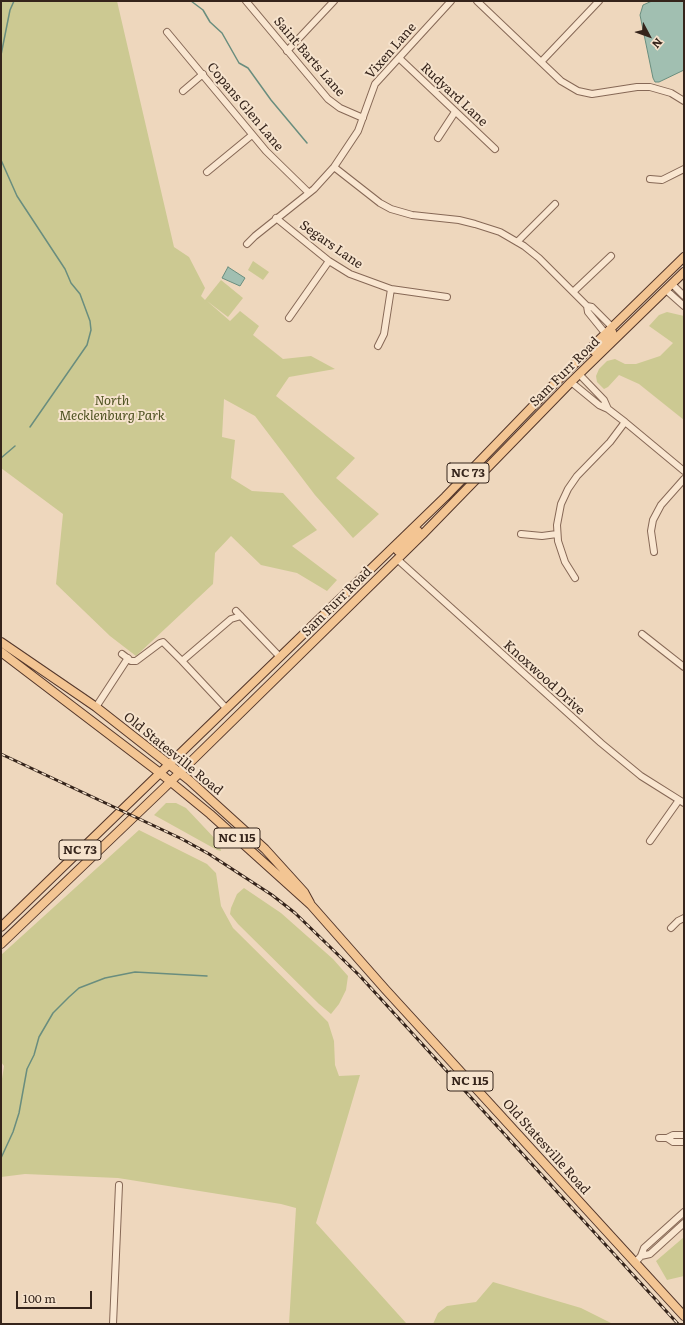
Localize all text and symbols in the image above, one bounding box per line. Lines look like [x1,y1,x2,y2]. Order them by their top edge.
street label: Saint Barts Lane [270,14,348,100]
north arrow [629,16,669,56]
street label: Vixen Lane [362,20,420,82]
text: N [649,35,667,53]
street label: Copans Glen Lane [203,60,287,154]
street label: Rudyard Lane [417,60,491,130]
street label: Segars Lane [296,218,366,272]
street label: Sam Furr Road [527,334,603,410]
park label: North Mecklenburg Park [59,393,165,424]
road number: NC 73 [447,463,489,483]
street label: Sam Furr Road [299,564,375,640]
street label: Knoxwood Drive [500,637,588,719]
street label: Old Statesville Road [120,709,226,799]
road number: NC 115 [214,828,260,848]
road number: NC 73 [59,840,101,860]
road number: NC 115 [447,1071,493,1091]
street label: Old Statesville Road [499,1096,593,1198]
scale bar [18,1283,94,1309]
text: 100 m [23,1289,56,1307]

